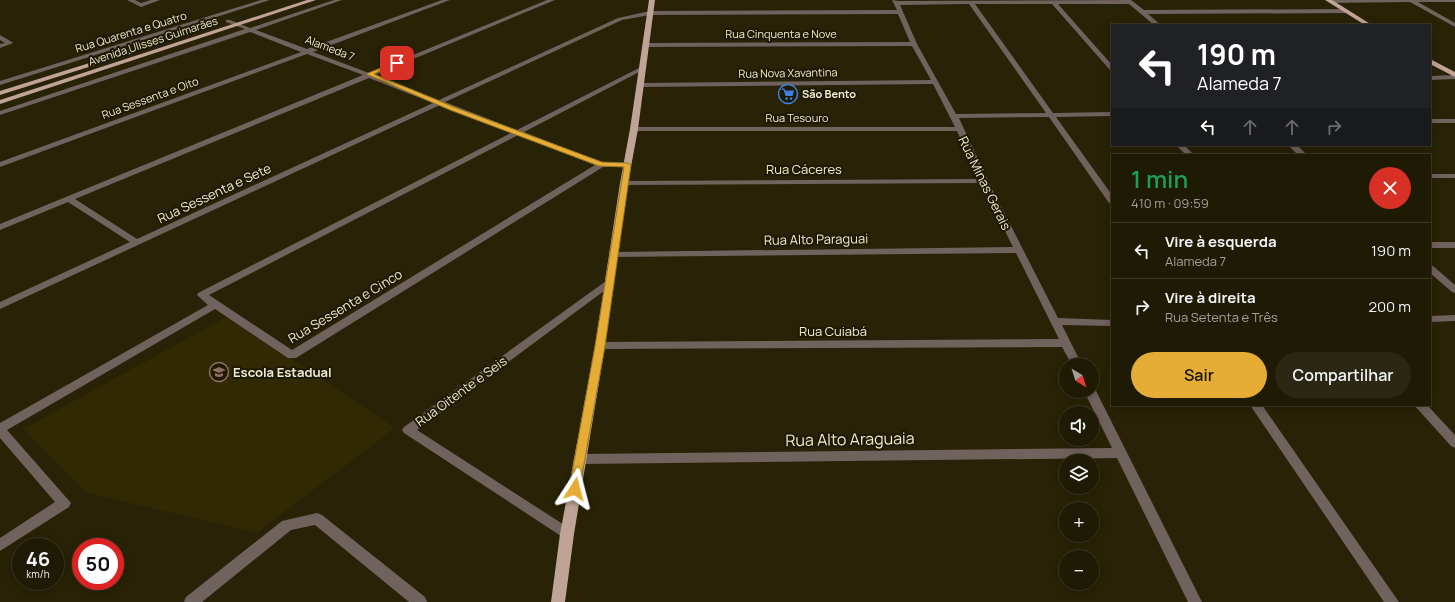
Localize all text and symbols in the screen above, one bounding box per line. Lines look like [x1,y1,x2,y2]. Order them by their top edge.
street label: Rua Quarenta e Quatro [73,7,189,56]
street label: Avenida Ulisses Guimarães [86,12,220,69]
street label: Rua Cinquenta e Nove [725,26,837,41]
street label: Alameda 7 [303,31,357,64]
text: 190 m [1197,35,1276,73]
icon: left [1131,40,1183,92]
pin [380,46,414,80]
icon: arrive [386,52,408,74]
street label: Rua Nova Xavantina [738,64,838,81]
text: Alameda 7 [1197,71,1282,95]
street label: Rua Sessenta e Oito [99,73,201,122]
supermarket icon: São Bento [777,83,799,105]
place label: São Bento [802,86,856,101]
street label: Rua Tesouro [765,110,829,125]
icon: left [1197,116,1219,138]
icon: ahead [1239,116,1261,138]
icon: ahead [1281,116,1303,138]
icon: right [1323,116,1345,138]
street label: Rua Minas Gerais [954,133,1016,233]
street label: Rua Sessenta e Sete [154,159,274,227]
street label: Rua Cáceres [766,160,842,178]
text: 1 min [1131,162,1188,195]
button: close [1369,167,1411,209]
text: 410 m · 09:59 [1131,194,1209,212]
street label: Rua Alto Paraguai [764,229,868,249]
text: Vire à esquerda [1165,231,1277,252]
icon: left [1131,240,1153,262]
text: 190 m [1371,240,1411,261]
text: Alameda 7 [1165,252,1226,270]
street label: Rua Sessenta e Cinco [285,265,406,347]
text: Vire à direita [1165,287,1256,308]
icon: right [1131,296,1153,318]
text: 200 m [1368,296,1411,317]
text: Rua Setenta e Três [1165,308,1278,326]
street label: Rua Cuiabá [799,322,867,340]
street label: Rua Oitente e Seis [412,352,511,430]
button: Sair [1131,352,1267,398]
button: Compartilhar [1275,352,1411,398]
north arrow [1059,358,1099,398]
map controls [1059,358,1099,590]
school or university icon: Escola Estadual [208,361,230,383]
place label: Escola Estadual [233,363,332,381]
button: sound [1059,406,1099,446]
street label: Rua Alto Araguaia [785,427,915,451]
button: layers [1059,454,1099,494]
position arrow [554,468,596,510]
button: + [1059,502,1099,542]
speed limit sign: 50 [72,538,124,590]
text: 46 [26,545,50,572]
button: − [1059,550,1099,590]
text: km/h [26,567,50,581]

